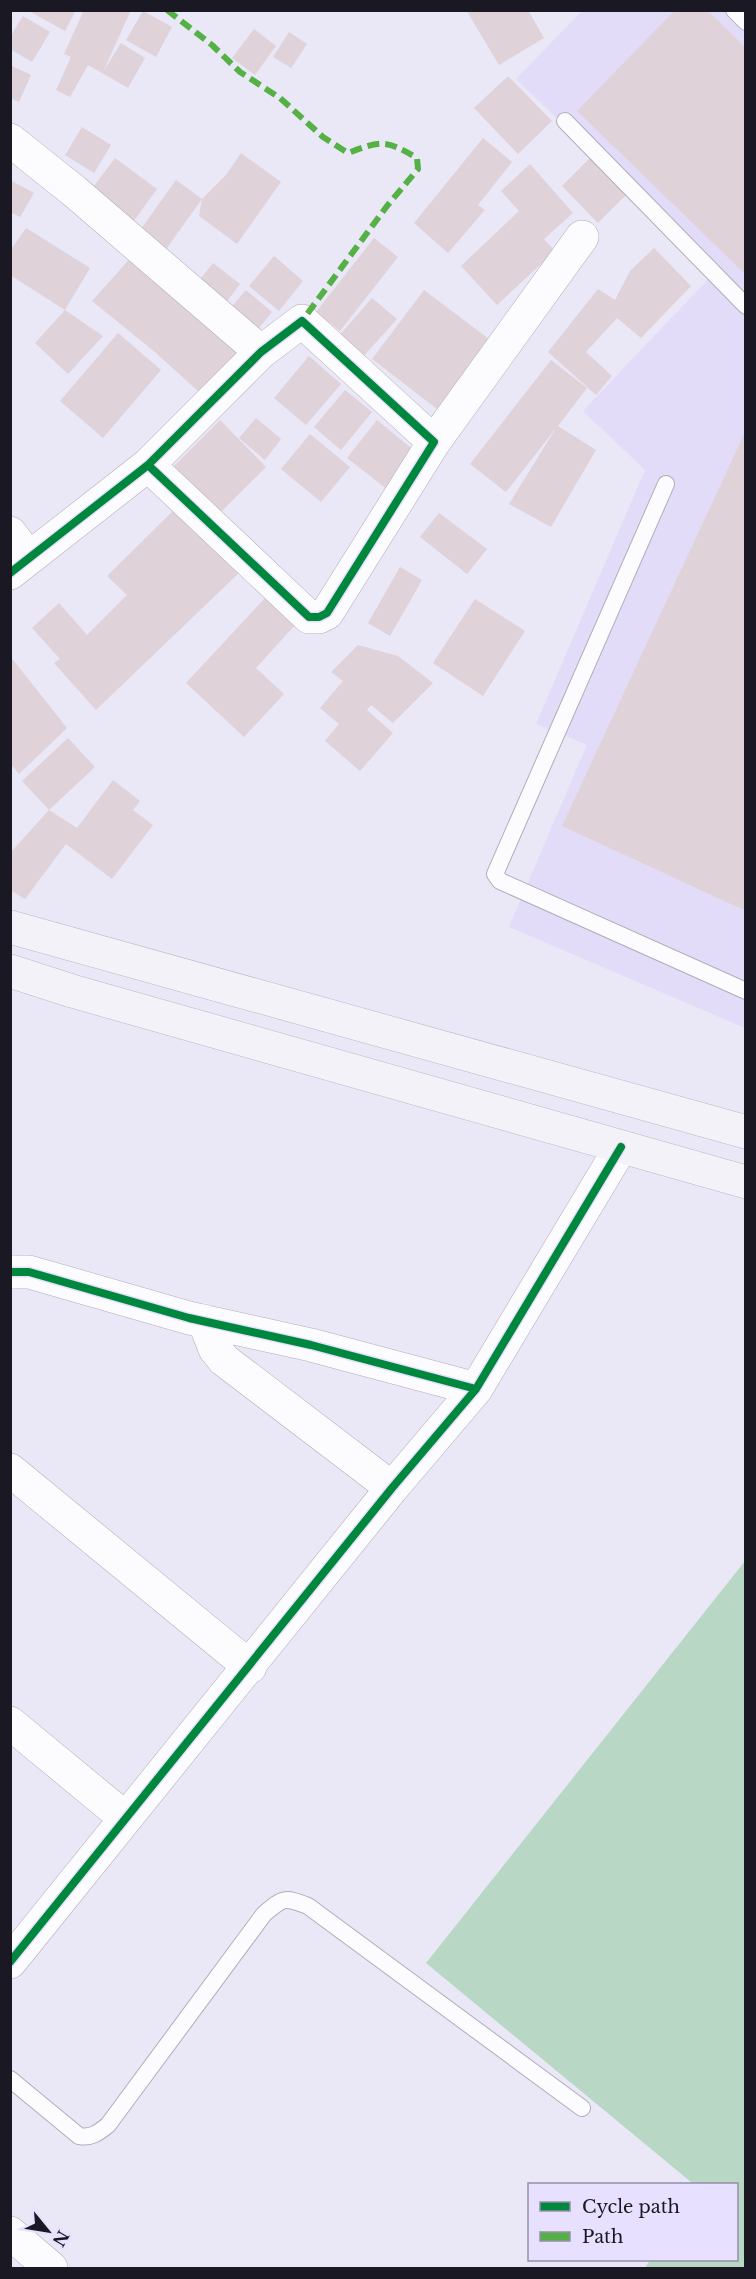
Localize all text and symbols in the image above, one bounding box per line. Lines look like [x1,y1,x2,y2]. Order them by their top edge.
legend [528,2183,738,2261]
text: Cycle path [582,2196,680,2218]
north arrow [18,2201,78,2261]
text: Path [582,2226,623,2248]
text: N [49,2227,73,2250]

